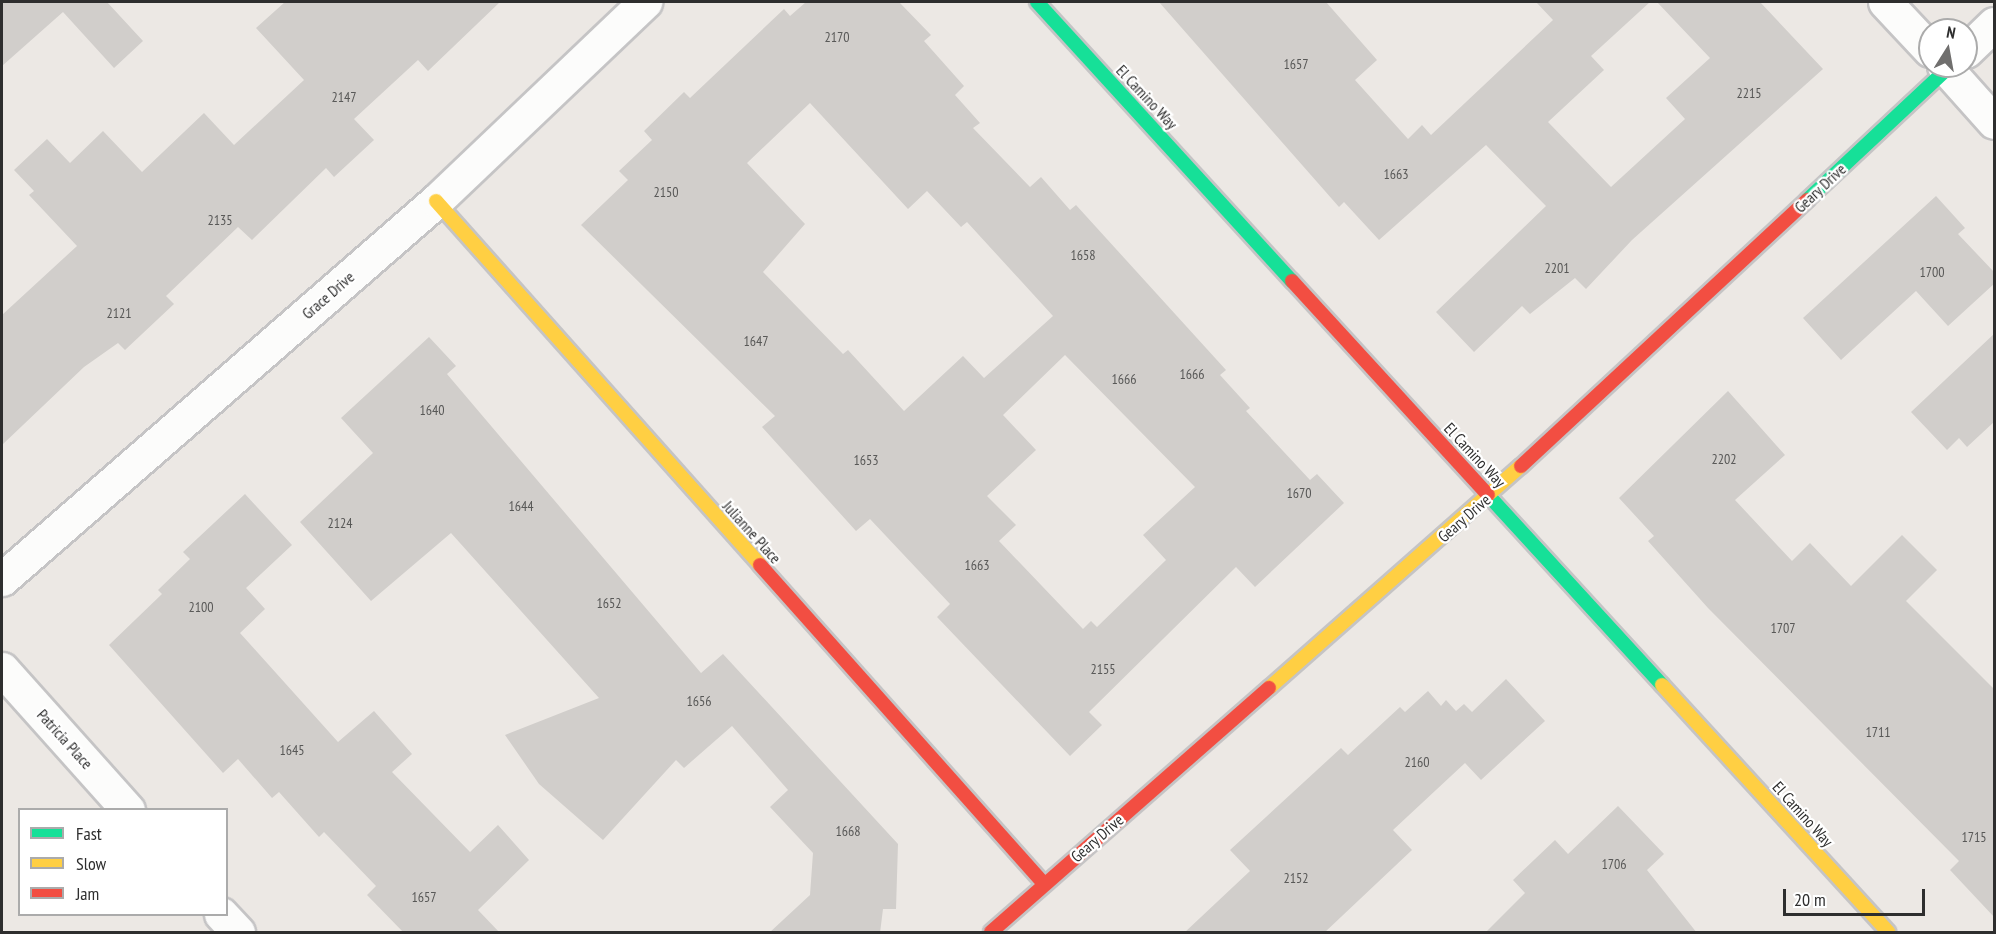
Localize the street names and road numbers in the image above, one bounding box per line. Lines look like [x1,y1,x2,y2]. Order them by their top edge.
street label: El Camino Way [1112,61,1182,133]
street label: Geary Drive [1790,159,1850,217]
street label: Grace Drive [298,267,358,323]
street label: El Camino Way [1440,419,1510,491]
street label: Geary Drive [1434,490,1494,546]
street label: Julianne Place [719,497,785,567]
street label: Patricia Place [33,705,97,773]
street label: El Camino Way [1769,777,1837,851]
street label: Geary Drive [1067,810,1127,866]

